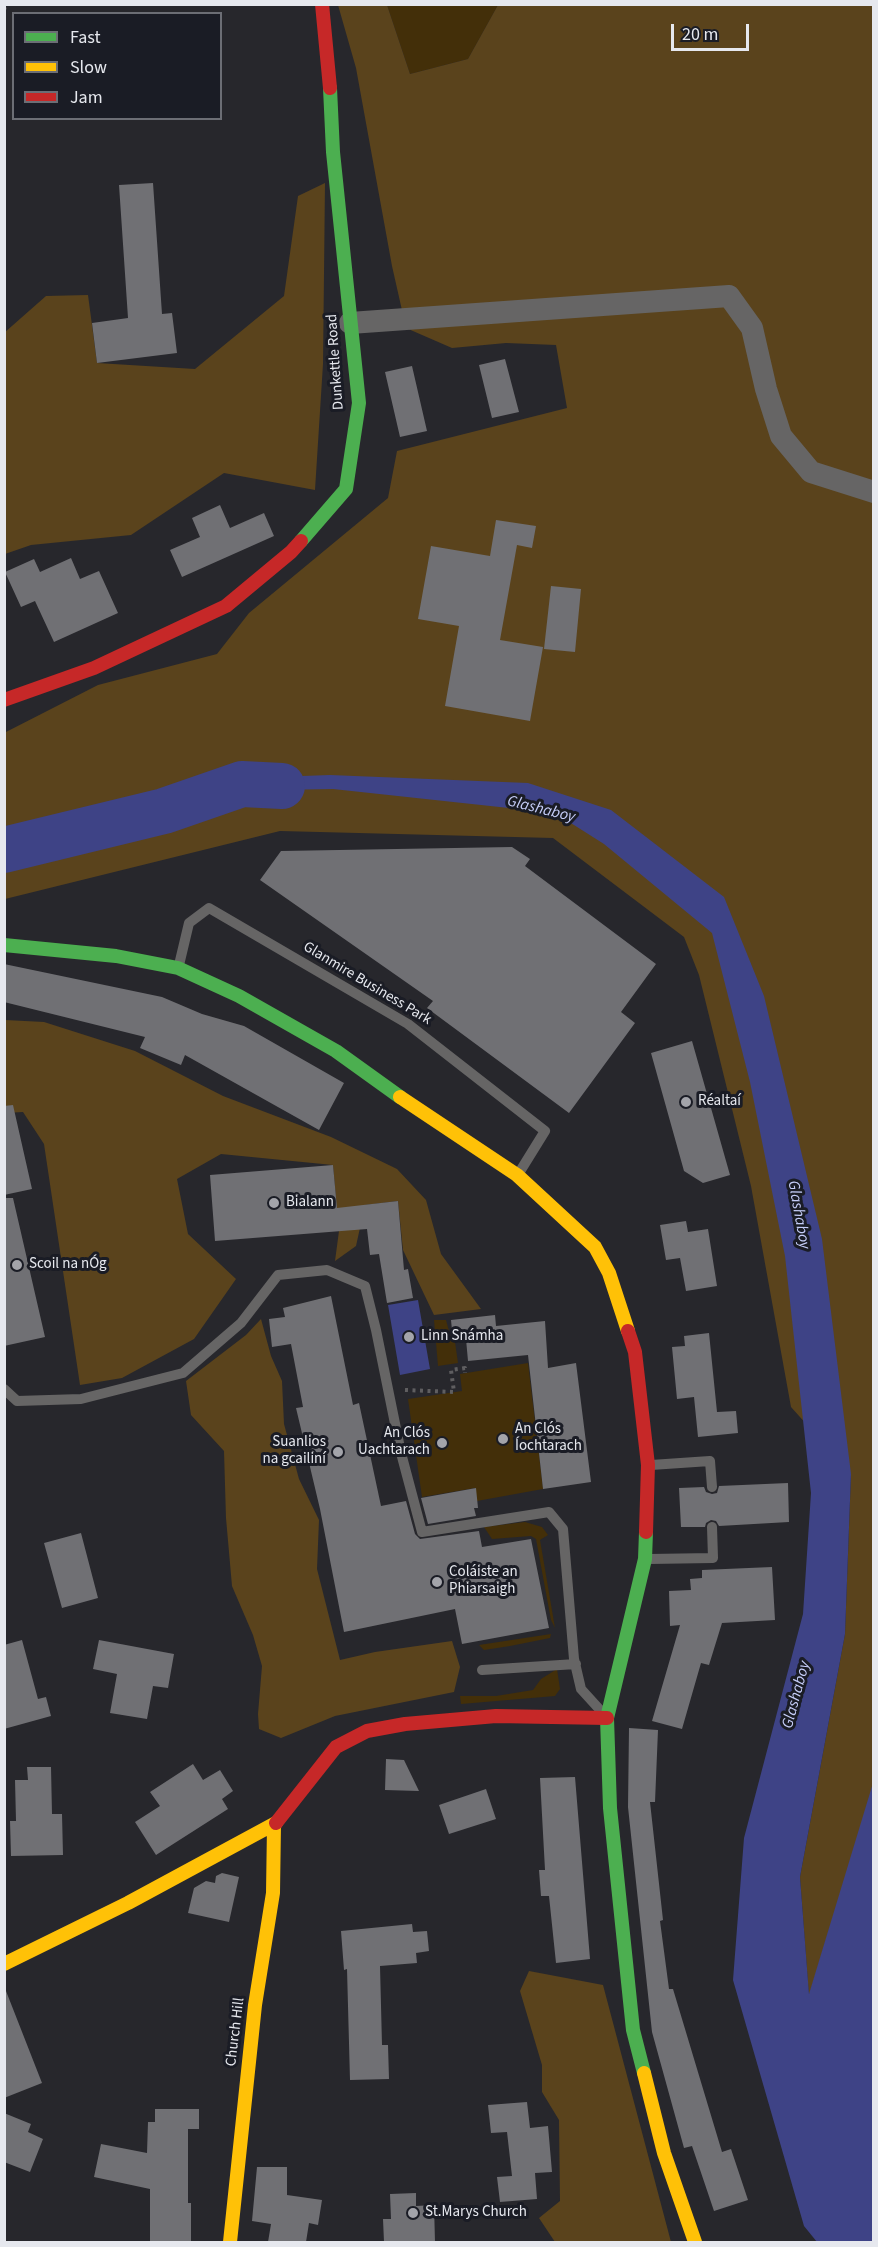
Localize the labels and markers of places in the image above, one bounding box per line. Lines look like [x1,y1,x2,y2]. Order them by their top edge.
place label: Réaltaí [698,1093,741,1111]
marker: Réaltaí [679,1095,693,1109]
place label: Bialann [286,1194,334,1212]
marker: Bialann [267,1196,281,1210]
place label: Scoil na nÓg [29,1256,107,1274]
marker: Scoil na nÓg [10,1258,24,1272]
place label: Linn Snámha [421,1328,503,1346]
marker: Linn Snámha [402,1330,416,1344]
place label: An Clós Íochtarach [515,1421,582,1456]
place label: An Clós Uachtarach [358,1425,430,1460]
marker: An Clós Íochtarach [496,1432,510,1446]
place label: Suanlios na gcailiní [263,1434,326,1469]
marker: An Clós Uachtarach [435,1436,449,1450]
marker: Suanlios na gcailiní [331,1445,345,1459]
place label: Coláiste an Phiarsaigh [449,1564,518,1599]
marker: Coláiste an Phiarsaigh [430,1575,444,1589]
place label: St.Marys Church [425,2204,527,2222]
marker: St.Marys Church [406,2206,420,2220]

